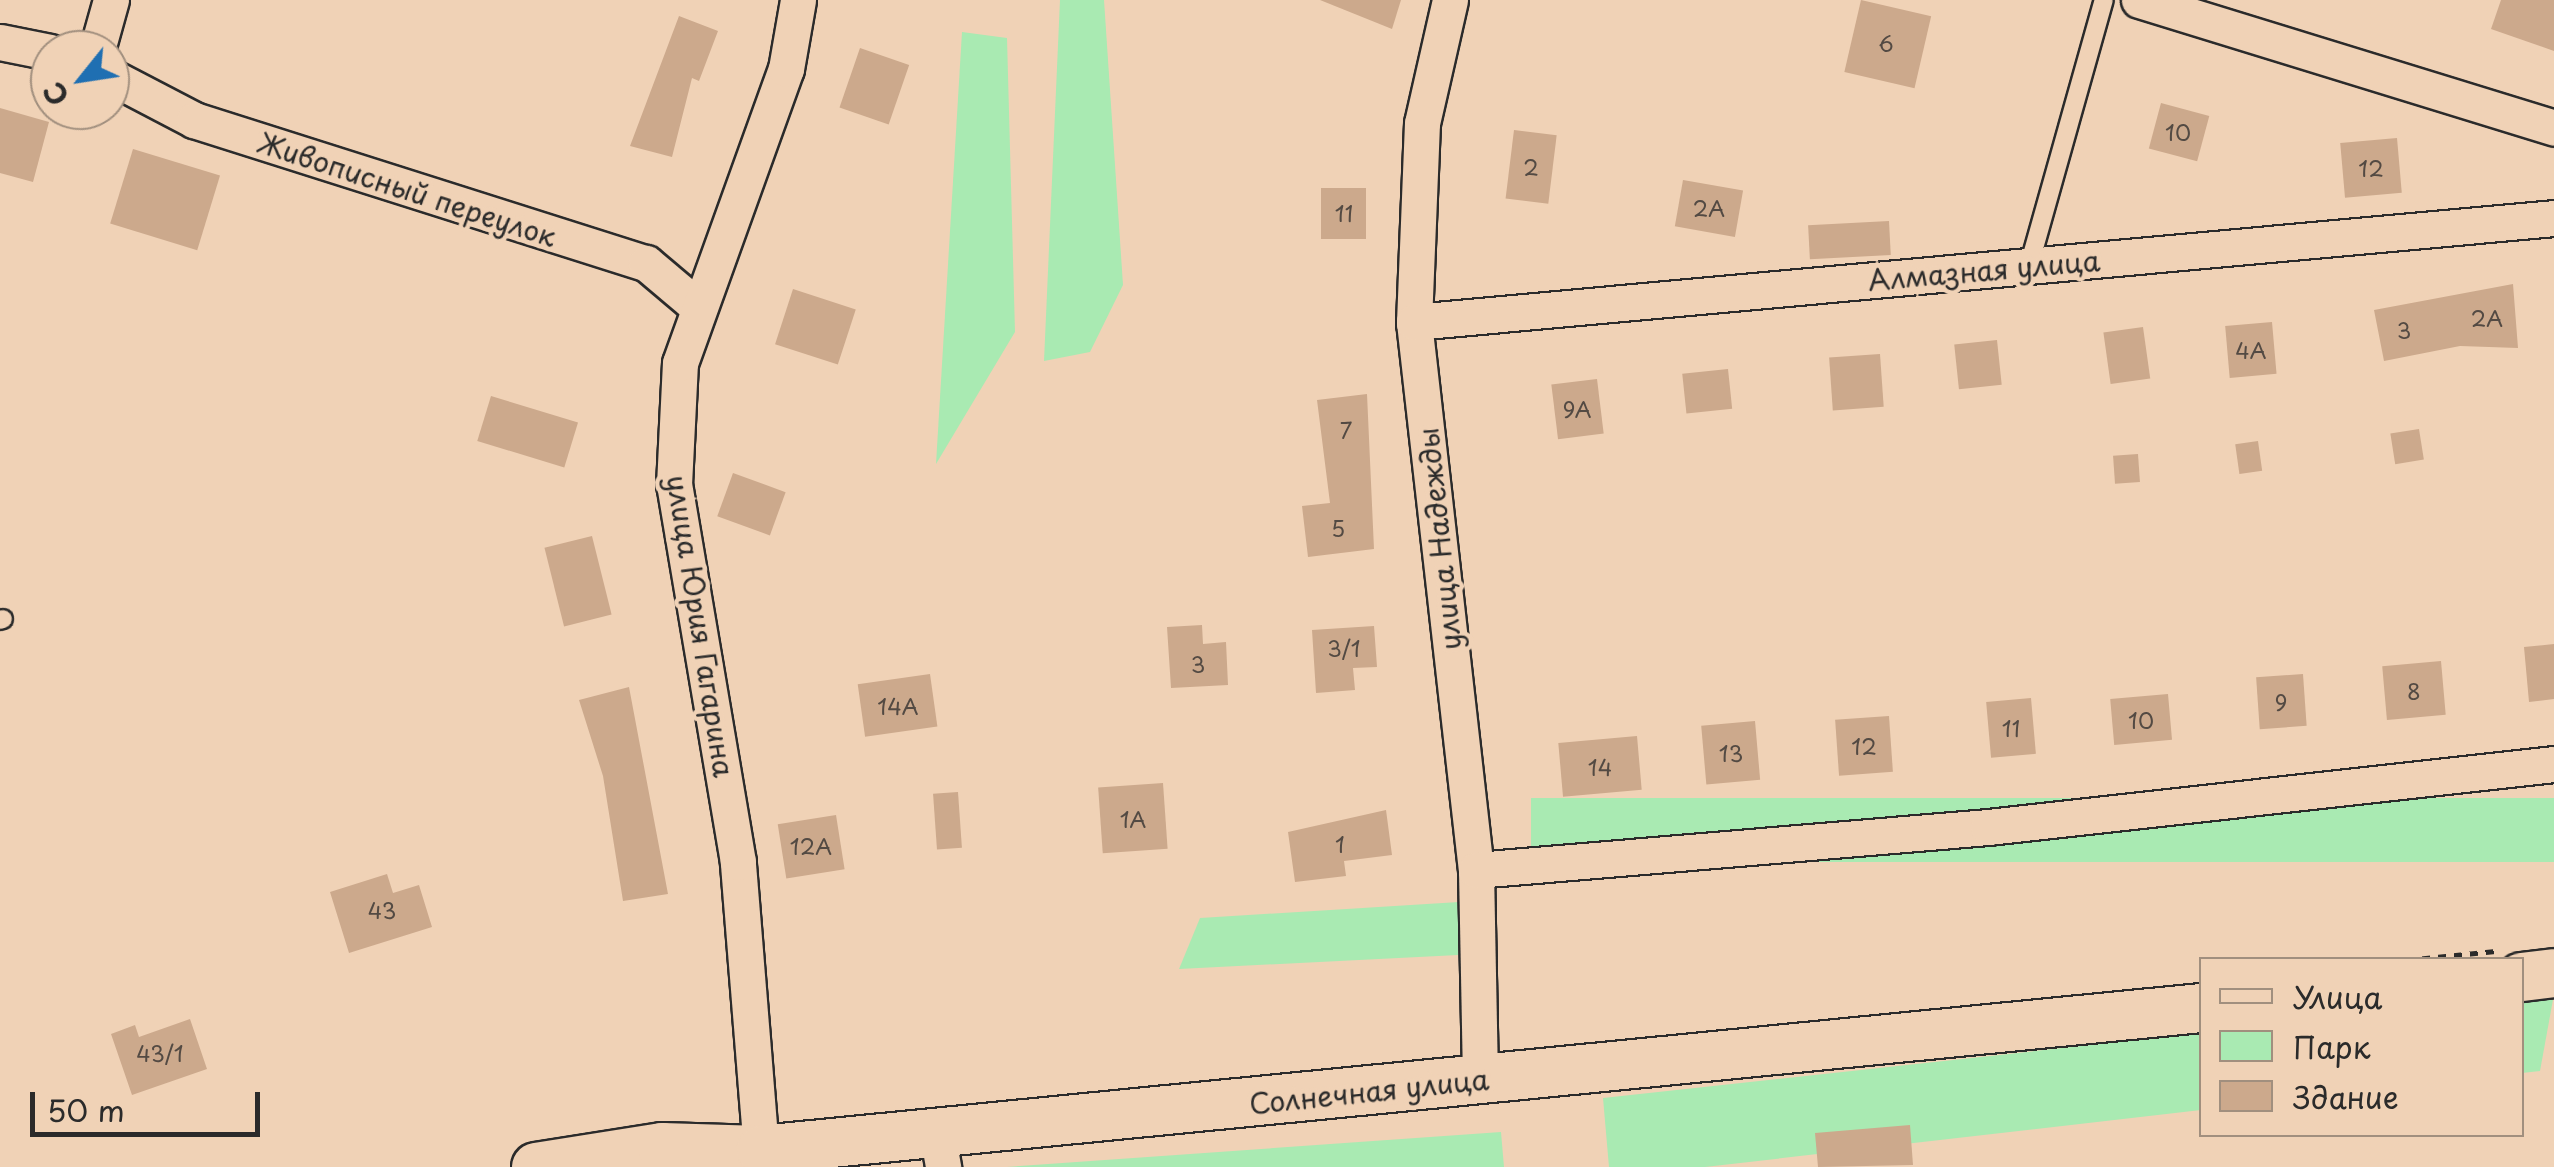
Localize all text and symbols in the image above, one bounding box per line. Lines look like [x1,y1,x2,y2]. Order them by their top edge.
north arrow [30,30,130,130]
house number: 6 [1878,30,1894,56]
text: С [31,74,79,114]
house number: 10 [2165,119,2191,145]
street label: Живописный переулок [253,125,561,253]
house number: 2 [1523,154,1539,180]
house number: 12 [2358,155,2384,181]
house number: 2А [1693,195,1725,221]
house number: 11 [1335,200,1353,226]
street label: Алмазная улица [1866,243,2102,297]
house number: 2А [2471,305,2503,331]
house number: 3 [2397,317,2411,343]
house number: 4А [2235,337,2267,363]
house number: 9А [1562,396,1592,422]
house number: 7 [1340,417,1352,443]
street label: улица Надежды [1411,426,1467,652]
street label: улица Юрия Гагарина [660,472,742,780]
house number: 5 [1331,515,1345,541]
house number: 3/1 [1327,635,1361,661]
house number: 3 [1191,651,1205,677]
house number: 8 [2407,678,2421,704]
house number: 9 [2275,689,2287,715]
house number: 14А [877,693,919,719]
house number: 10 [2128,707,2154,733]
house number: 11 [2002,715,2020,741]
house number: 12 [1851,733,1877,759]
house number: 13 [1719,740,1743,766]
house number: 14 [1588,754,1612,780]
house number: 1А [1120,806,1146,832]
house number: 1 [1335,831,1345,857]
house number: 12А [790,833,832,859]
house number: 43 [368,897,396,923]
legend [2199,957,2524,1137]
text: Улица [2293,974,2382,1019]
text: Парк [2293,1024,2370,1069]
house number: 43/1 [136,1040,184,1066]
street label: Солнечная улица [1247,1062,1491,1120]
scale bar [35,1072,265,1134]
text: Здание [2293,1074,2399,1119]
text: 50 m [47,1087,125,1132]

